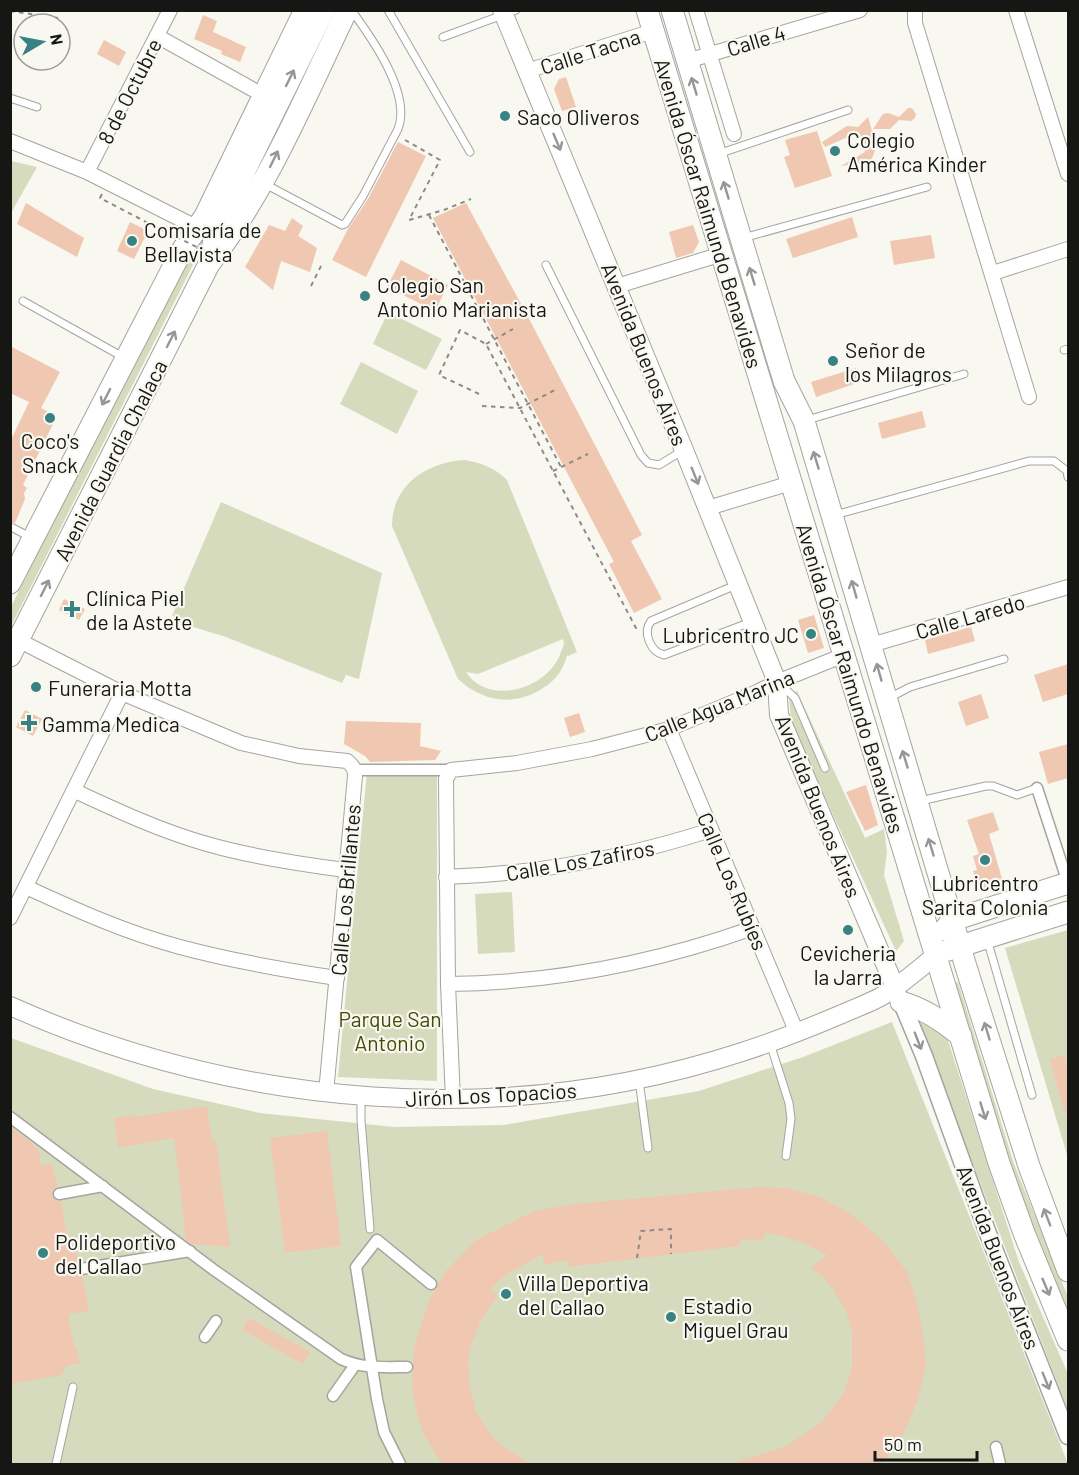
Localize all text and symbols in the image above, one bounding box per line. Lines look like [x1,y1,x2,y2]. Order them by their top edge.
north arrow [12,12,72,72]
street label: Calle 4 [724,19,788,61]
street label: Calle Tacna [537,23,643,79]
text: N [47,32,68,46]
street label: 8 de Octubre [92,34,166,148]
street label: Avenida Óscar Raimundo Benavides [650,55,768,371]
one-way arrow [285,69,297,87]
one-way arrow [688,77,699,96]
place label: Saco Oliveros [517,104,640,129]
marker: Saco Oliveros [498,109,512,123]
place label: Colegio América Kinder [847,127,987,176]
one-way arrow [552,132,563,151]
marker: Colegio América Kinder [828,144,842,158]
one-way arrow [269,150,281,168]
one-way arrow [720,181,731,200]
place label: Comisaría de Bellavista [144,217,261,266]
marker: Comisaría de Bellavista [125,234,139,248]
street label: Avenida Buenos Aires [597,259,693,449]
one-way arrow [746,267,757,286]
place label: Colegio San Antonio Marianista [377,272,547,321]
marker: Colegio San Antonio Marianista [358,289,372,303]
one-way arrow [165,331,177,348]
place label: Señor de los Milagros [845,337,952,386]
marker: Señor de los Milagros [826,354,840,368]
street label: Avenida Guardia Chalaca [48,355,172,565]
one-way arrow [100,388,112,405]
marker: Coco's Snack [43,411,57,425]
place label: Coco's Snack [21,428,79,477]
one-way arrow [810,451,821,470]
one-way arrow [690,466,701,485]
street label: Avenida Óscar Raimundo Benavides [792,520,910,836]
one-way arrow [848,579,859,598]
one-way arrow [39,580,51,597]
place label: Clínica Piel de la Astete [86,585,192,634]
street label: Calle Laredo [912,588,1028,644]
marker: Clínica Piel de la Astete [63,600,81,618]
place label: Lubricentro JC [663,622,799,647]
marker: Lubricentro JC [804,627,818,641]
one-way arrow [873,663,884,682]
street label: Calle Agua Marina [641,664,797,746]
place label: Funeraria Motta [48,675,192,700]
marker: Funeraria Motta [29,680,43,694]
place label: Gamma Medica [42,711,180,736]
street label: Avenida Buenos Aires [771,711,867,901]
marker: Gamma Medica [20,714,38,732]
one-way arrow [899,750,910,769]
street label: Calle Los Brillantes [325,803,365,977]
street label: Calle Los Rubíes [693,808,773,954]
street label: Calle Los Zafiros [504,835,656,885]
one-way arrow [925,838,936,857]
marker: Lubricentro Sarita Colonia [978,853,992,867]
place label: Lubricentro Sarita Colonia [922,870,1048,919]
marker: Cevicheria la Jarra [841,923,855,937]
place label: Cevicheria la Jarra [800,940,896,989]
park label: Parque San Antonio [338,1006,442,1055]
one-way arrow [980,1022,991,1041]
one-way arrow [913,1031,924,1050]
street label: Jirón Los Topacios [405,1077,577,1111]
one-way arrow [978,1101,989,1120]
street label: Avenida Buenos Aires [952,1161,1046,1353]
one-way arrow [1041,1208,1052,1227]
place label: Polideportivo del Callao [55,1229,176,1278]
marker: Polideportivo del Callao [36,1246,50,1260]
place label: Villa Deportiva del Callao [518,1270,649,1319]
one-way arrow [1041,1277,1052,1295]
marker: Villa Deportiva del Callao [499,1287,513,1301]
place label: Estadio Miguel Grau [683,1293,789,1342]
marker: Estadio Miguel Grau [664,1310,678,1324]
one-way arrow [1041,1371,1052,1389]
scale bar [875,1424,977,1462]
text: 50 m [884,1433,922,1455]

